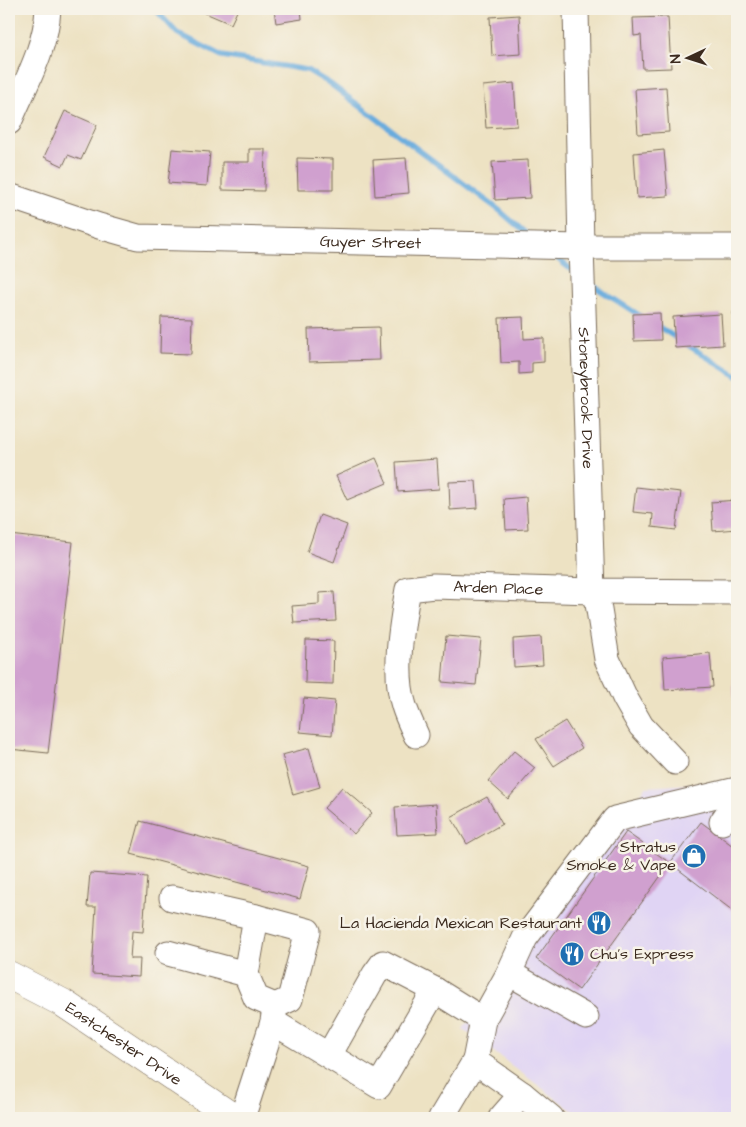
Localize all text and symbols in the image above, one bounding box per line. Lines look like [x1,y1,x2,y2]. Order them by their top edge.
north arrow [664,32,714,82]
text: N [666,54,686,64]
street label: Guyer Street [320,230,422,254]
street label: Stoneybrook Drive [573,327,599,469]
street label: Arden Place [453,576,544,600]
place label: Stratus Smoke & Vape [567,836,676,876]
shop icon: Stratus Smoke & Vape [681,843,707,869]
restaurant icon: La Hacienda Mexican Restaurant [586,910,612,936]
place label: La Hacienda Mexican Restaurant [340,912,583,934]
restaurant icon: Chu's Express [559,941,585,967]
place label: Chu's Express [590,943,694,965]
street label: Eastchester Drive [61,997,186,1091]

